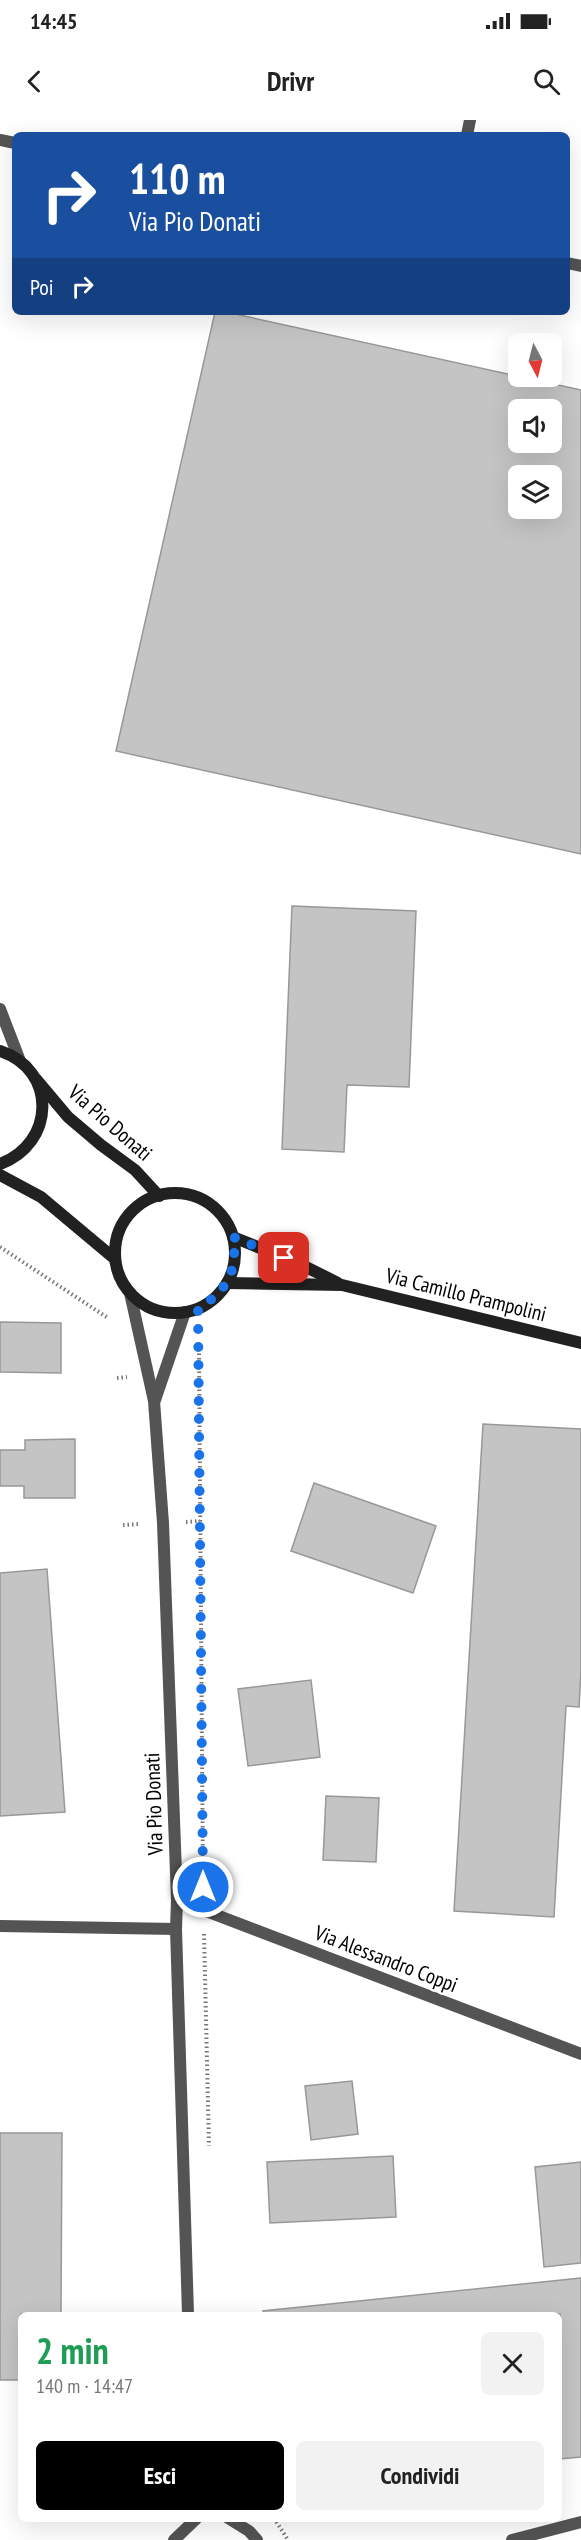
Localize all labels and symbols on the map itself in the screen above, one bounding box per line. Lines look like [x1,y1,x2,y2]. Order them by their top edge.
north arrow [508,333,562,387]
street label: Via Pio Donati [62,1078,158,1167]
pin [258,1232,309,1283]
street label: Via Camillo Prampolini [382,1261,549,1328]
street label: Via Pio Donati [138,1752,169,1857]
position arrow [171,1855,235,1919]
street label: Via Alessandro Coppi [310,1918,462,1998]

